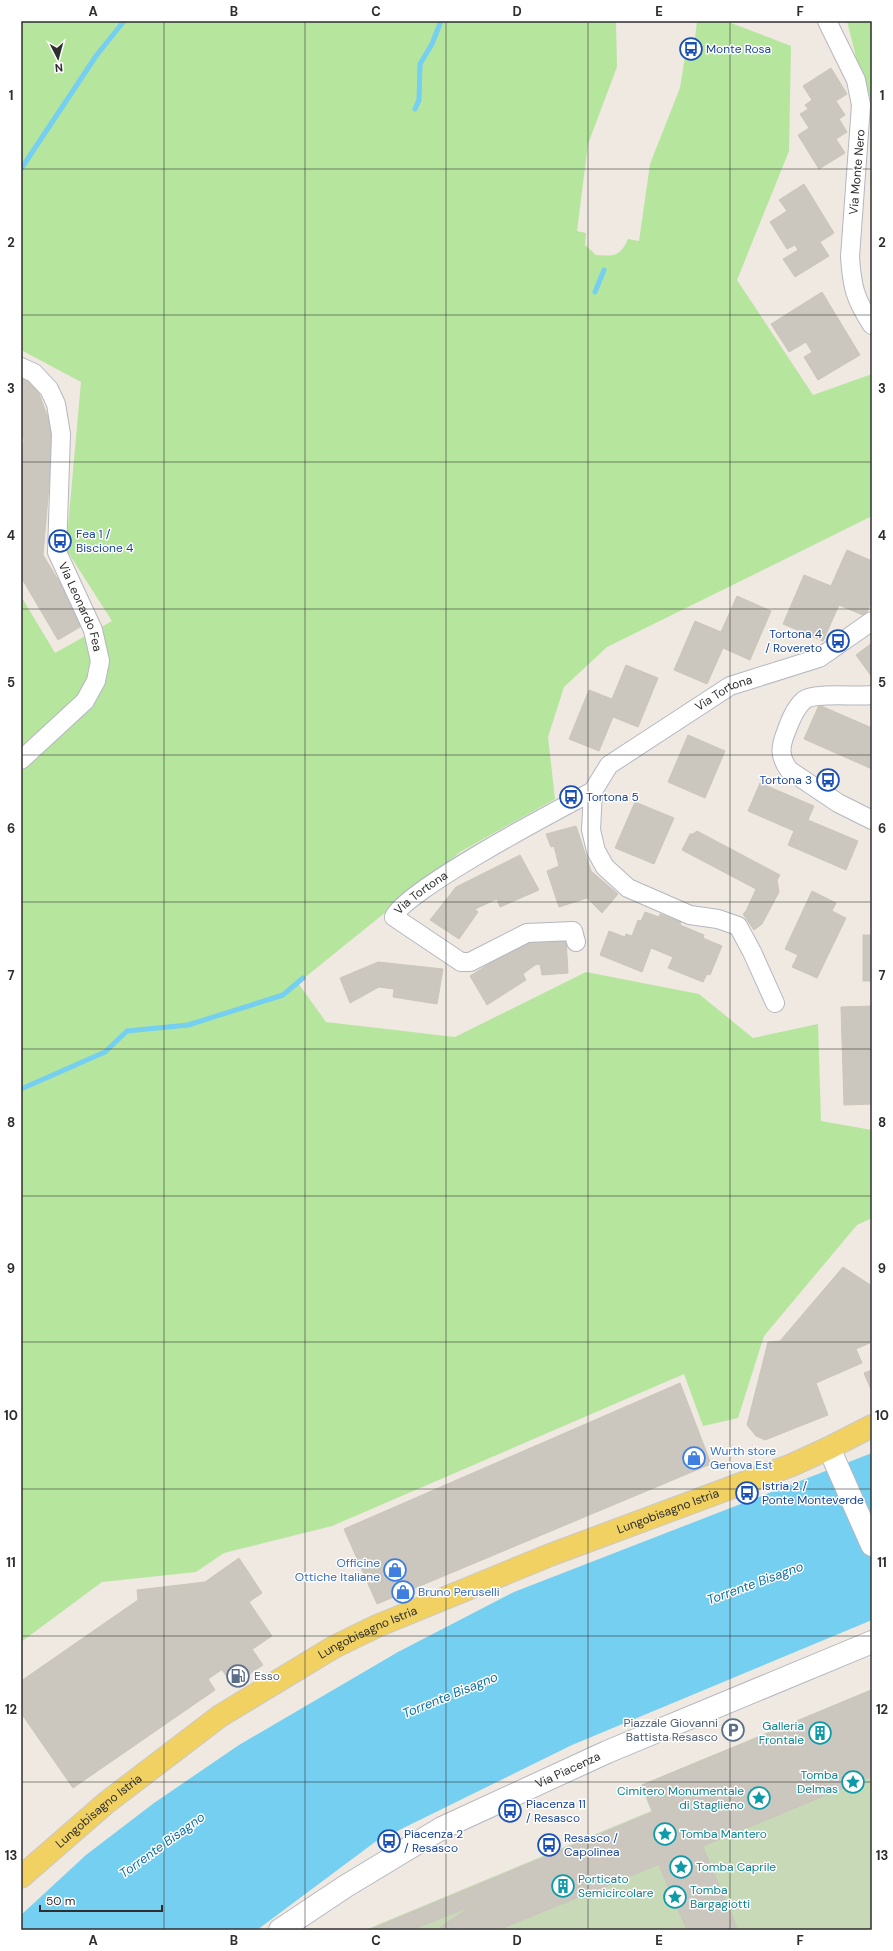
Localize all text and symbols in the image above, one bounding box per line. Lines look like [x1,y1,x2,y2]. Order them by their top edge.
text: A [88,3,98,20]
text: B [230,3,238,20]
text: C [371,3,381,20]
text: D [512,3,522,20]
text: E [655,3,663,20]
text: F [796,3,804,20]
bus stop icon: Monte Rosa [678,36,704,62]
north arrow [38,38,78,78]
place label: Monte Rosa [706,41,771,57]
text: N [54,61,64,75]
text: 1 [9,87,13,104]
text: 1 [880,87,884,104]
street label: Via Monte Nero [845,129,869,215]
text: 2 [7,234,15,251]
text: 2 [878,234,886,251]
text: 3 [7,380,15,397]
text: 3 [878,380,886,397]
place label: Fea 1 / Biscione 4 [76,526,133,556]
text: 4 [7,527,15,544]
text: 4 [878,527,886,544]
bus stop icon: Fea 1 / Biscione 4 [47,528,73,554]
street label: Via Leonardo Fea [55,559,106,653]
place label: Tortona 4 / Rovereto [765,626,822,656]
bus stop icon: Tortona 4 / Rovereto [825,628,851,654]
street label: Via Tortona [692,672,754,715]
text: 5 [7,674,15,691]
text: 5 [878,674,886,691]
bus stop icon: Tortona 3 [815,767,841,793]
place label: Tortona 3 [759,772,812,788]
bus stop icon: Tortona 5 [558,784,584,810]
place label: Tortona 5 [586,789,639,805]
text: 6 [7,820,15,837]
text: 6 [878,820,886,837]
street label: Via Tortona [390,867,451,918]
text: 7 [8,967,15,984]
text: 7 [879,967,886,984]
text: 8 [7,1114,15,1131]
text: 8 [878,1114,886,1131]
text: 9 [7,1260,15,1277]
text: 9 [878,1260,886,1277]
text: 10 [4,1407,18,1424]
text: 10 [875,1407,889,1424]
place label: Wurth store Genova Est [710,1443,776,1473]
shop icon: Wurth store Genova Est [681,1445,707,1471]
place label: Istria 2 / Ponte Monteverde [762,1478,864,1508]
bus stop icon: Istria 2 / Ponte Monteverde [734,1480,760,1506]
street label: Lungobisagno Istria [615,1485,721,1537]
text: 11 [6,1554,16,1571]
text: 11 [877,1554,887,1571]
place label: Officine Ottiche Italiane [295,1555,380,1585]
shop icon: Officine Ottiche Italiane [382,1557,408,1583]
water label: Torrente Bisagno [704,1558,806,1608]
shop icon: Bruno Peruselli [390,1579,416,1605]
place label: Bruno Peruselli [418,1584,500,1600]
street label: Lungobisagno Istria [315,1602,420,1663]
fuel station icon: Esso [225,1663,251,1689]
place label: Esso [254,1668,280,1684]
water label: Torrente Bisagno [400,1668,500,1722]
text: 12 [5,1701,17,1718]
text: 12 [876,1701,888,1718]
place label: Piazzale Giovanni Battista Resasco [623,1715,718,1745]
parking icon: Piazzale Giovanni Battista Resasco [720,1717,746,1743]
place label: Galleria Frontale [759,1718,804,1748]
building icon: Galleria Frontale [807,1720,833,1746]
street label: Via Piacenza [533,1748,603,1792]
place label: Tomba Delmas [797,1767,838,1797]
place icon: Tomba Delmas [840,1769,866,1795]
street label: Lungobisagno Istria [52,1770,145,1851]
place label: Cimitero Monumentale di Staglieno [617,1783,744,1813]
place icon: Cimitero Monumentale di Staglieno [746,1785,772,1811]
place label: Piacenza 11 / Resasco [526,1796,586,1826]
bus stop icon: Piacenza 11 / Resasco [497,1798,523,1824]
water label: Torrente Bisagno [116,1808,208,1882]
place icon: Tomba Mantero [652,1821,678,1847]
place label: Piacenza 2 / Resasco [404,1826,463,1856]
place label: Tomba Mantero [680,1826,767,1842]
bus stop icon: Piacenza 2 / Resasco [376,1828,402,1854]
place label: Resasco / Capolinea [564,1830,620,1860]
bus stop icon: Resasco / Capolinea [536,1832,562,1858]
text: 13 [5,1847,17,1864]
text: 13 [876,1847,888,1864]
place icon: Tomba Caprile [668,1854,694,1880]
place label: Tomba Caprile [696,1859,776,1875]
place label: Porticato Semicircolare [578,1871,654,1901]
building icon: Porticato Semicircolare [550,1873,576,1899]
place label: Tomba Bargagiotti [690,1882,750,1912]
place icon: Tomba Bargagiotti [662,1884,688,1910]
scale bar [40,1887,162,1913]
text: 50 m [46,1893,75,1909]
text: A [88,1932,98,1949]
text: B [230,1932,238,1949]
text: C [371,1932,381,1949]
text: D [512,1932,522,1949]
text: E [655,1932,663,1949]
text: F [796,1932,804,1949]

